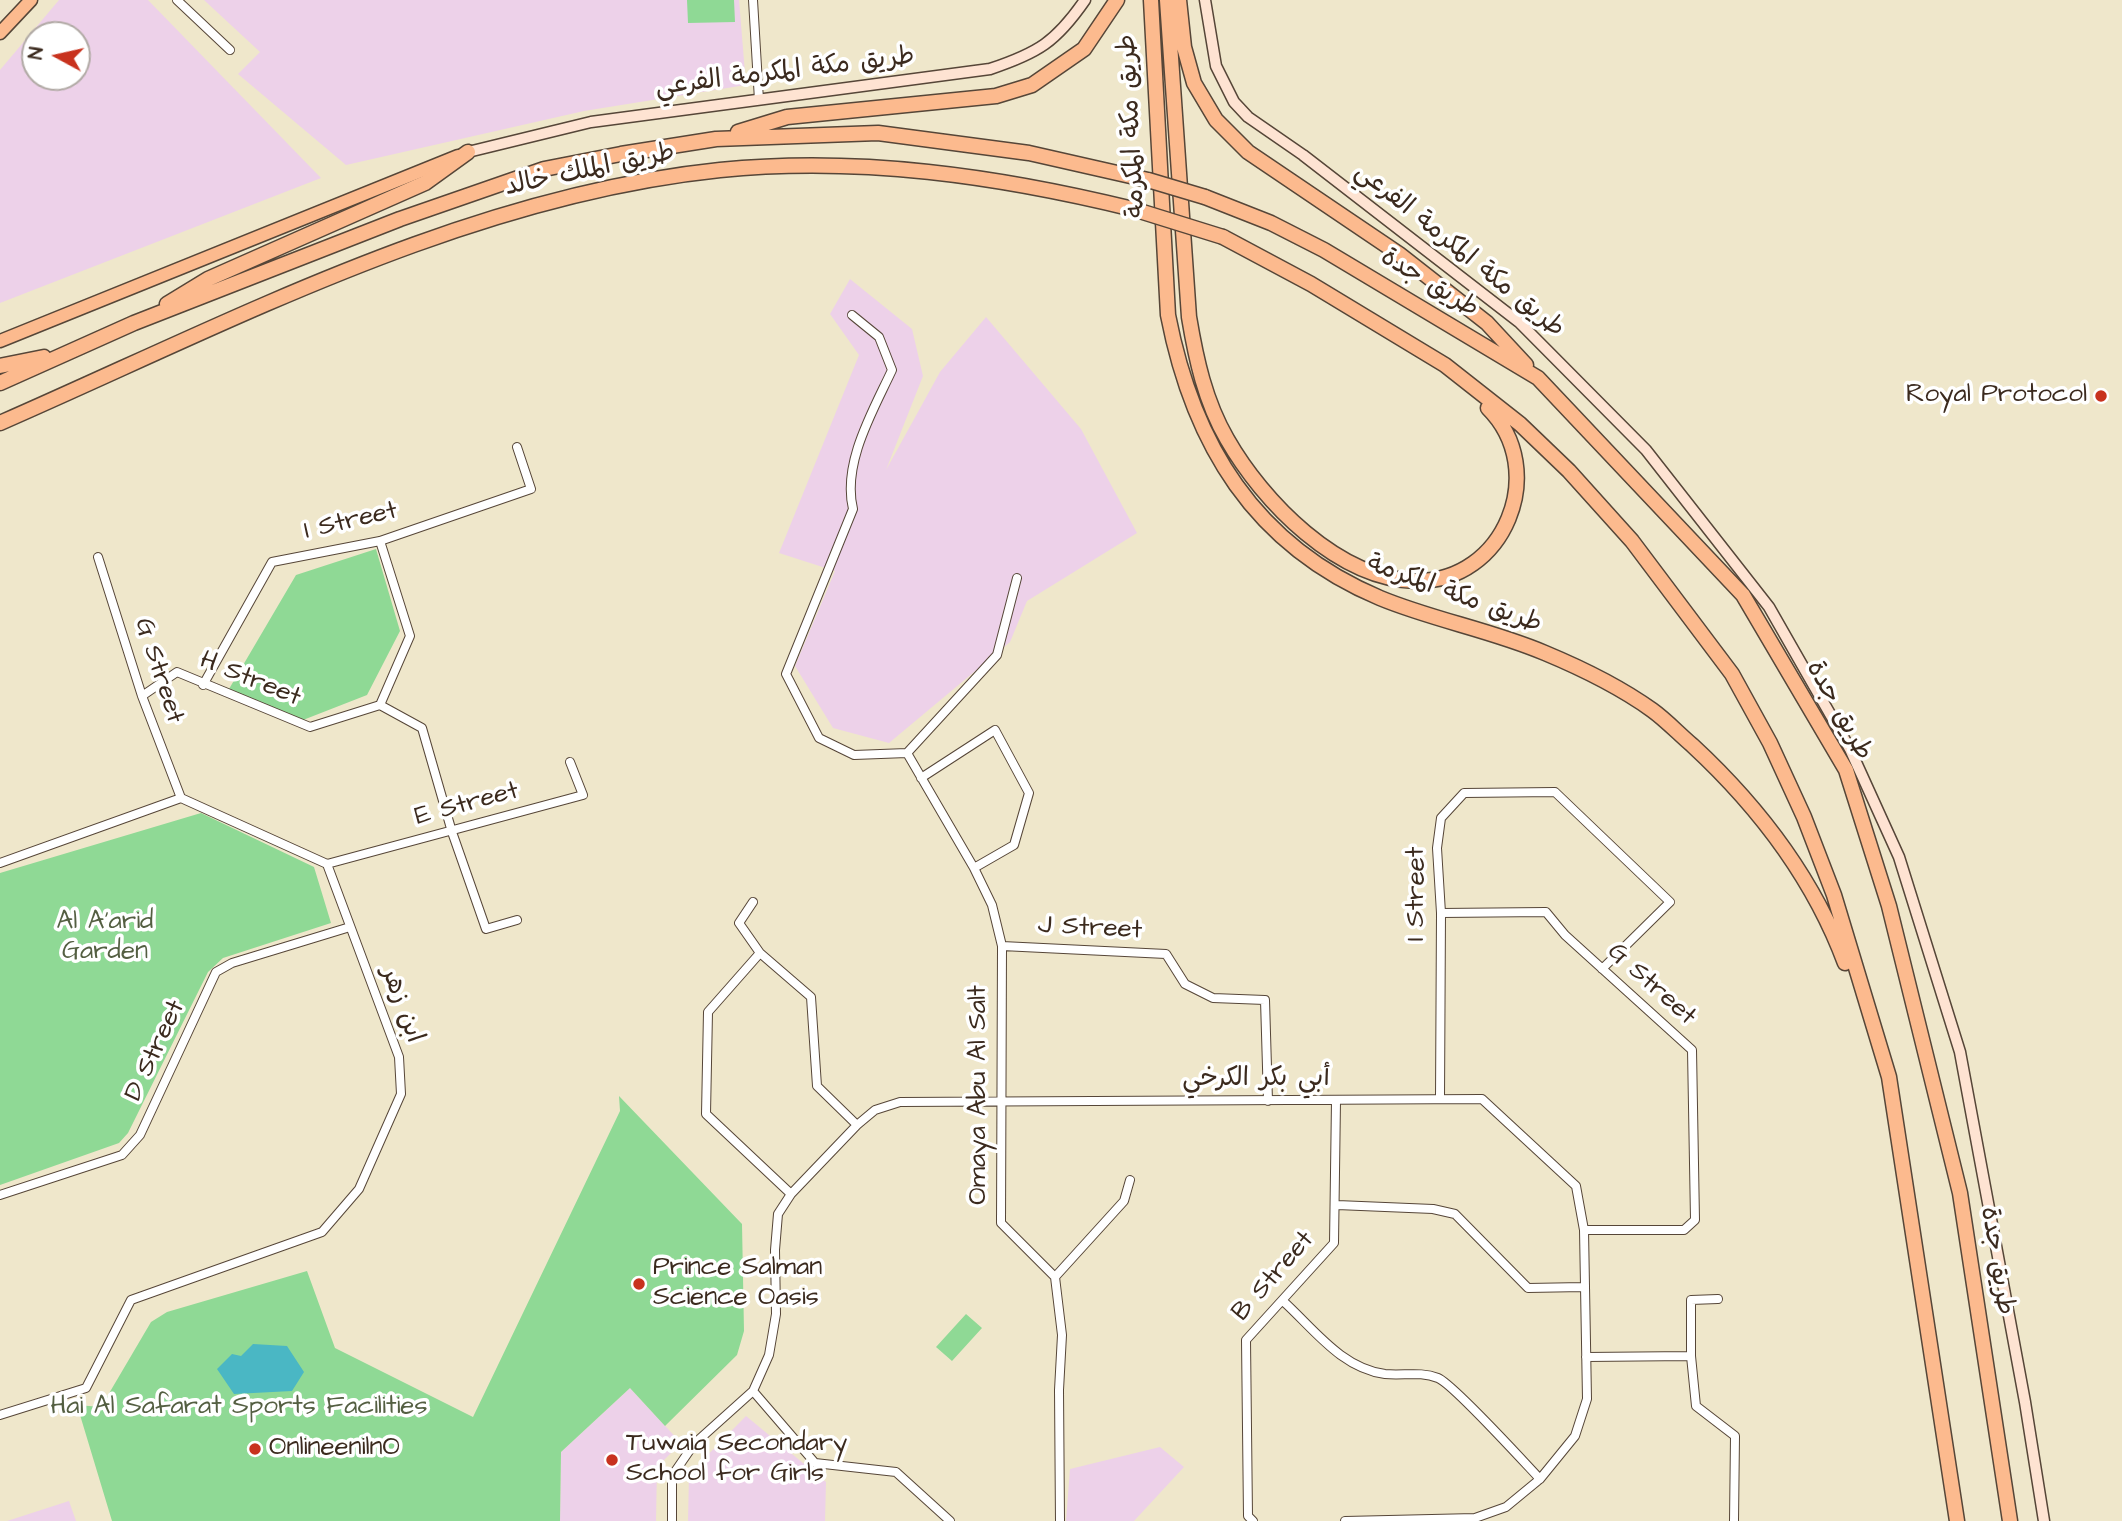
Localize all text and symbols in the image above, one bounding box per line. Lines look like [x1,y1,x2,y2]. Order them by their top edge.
north arrow [21,21,91,91]
street label: طريق مكة المكرمة [1113,33,1153,219]
street label: طريق مكة المكرمة الفرعي [654,42,916,104]
text: N [22,46,51,61]
street label: طريق الملك خالد [502,138,678,204]
street label: طريق مكة المكرمة الفرعي [1348,157,1570,345]
street label: طريق جدة [1374,243,1484,325]
place label: Royal Protocol [1906,380,2087,412]
marker: Royal Protocol [2093,388,2109,404]
street label: I Street [301,496,401,548]
street label: طريق مكة المكرمة [1362,549,1546,641]
street label: G Street [126,615,190,727]
street label: H Street [195,646,305,714]
street label: طريق جدة [1798,656,1878,766]
street label: E Street [412,776,522,834]
street label: I Street [1402,847,1434,941]
park label: Al A'arid Garden [57,907,153,968]
street label: J Street [1037,911,1143,947]
street label: G Street [1600,937,1702,1033]
street label: ابن زهر [373,963,429,1047]
street label: Omaya Abu Al Salt [964,985,996,1205]
street label: D Street [119,996,193,1106]
street label: أبي بكر الكرخي [1182,1064,1330,1096]
street label: طريق جدة [1972,1205,2020,1317]
street label: B Street [1226,1226,1322,1328]
place label: Prince Salman Science Oasis [653,1253,822,1314]
marker: Prince Salman Science Oasis [631,1276,647,1292]
park label: Hai Al Safarat Sports Facilities [51,1392,427,1424]
place label: Tuwaiq Secondary School for Girls [626,1429,847,1490]
place label: OnlineenilnO [269,1433,400,1465]
marker: OnlineenilnO [247,1441,263,1457]
marker: Tuwaiq Secondary School for Girls [604,1452,620,1468]

